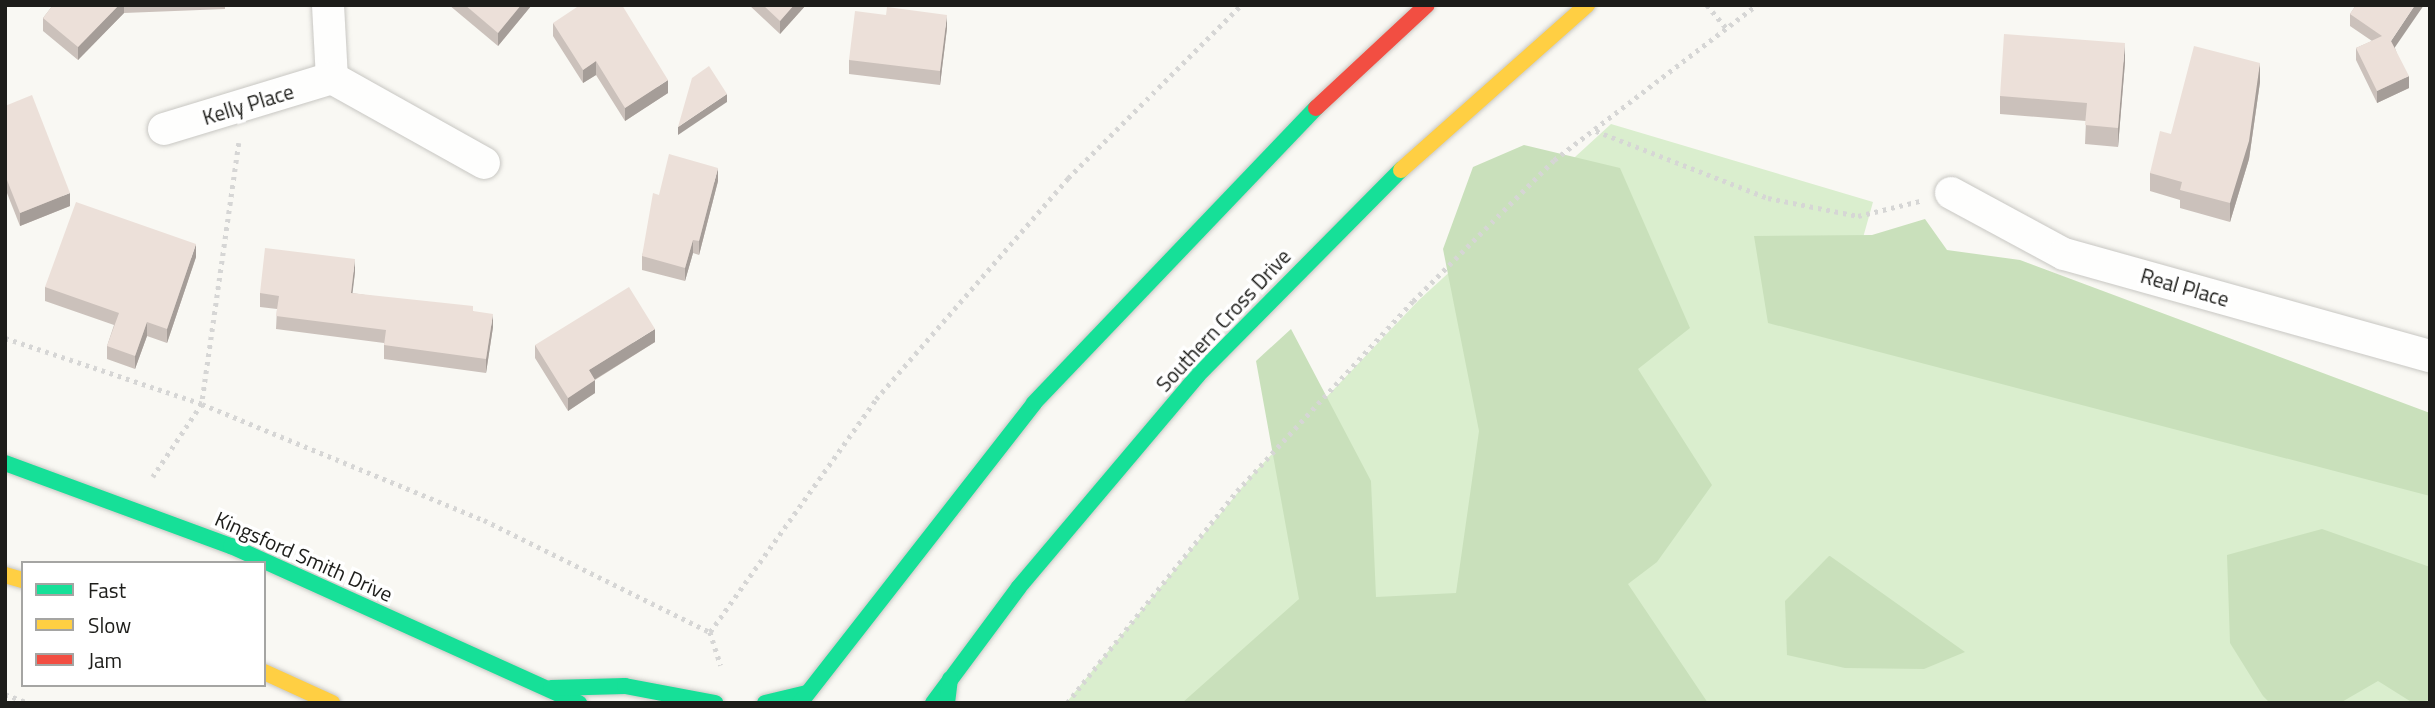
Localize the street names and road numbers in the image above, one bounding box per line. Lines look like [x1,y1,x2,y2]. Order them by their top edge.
street label: Kelly Place [199,78,297,130]
street label: Southern Cross Drive [1150,244,1296,396]
street label: Real Place [2138,262,2232,312]
street label: Kingsford Smith Drive [211,506,397,606]

